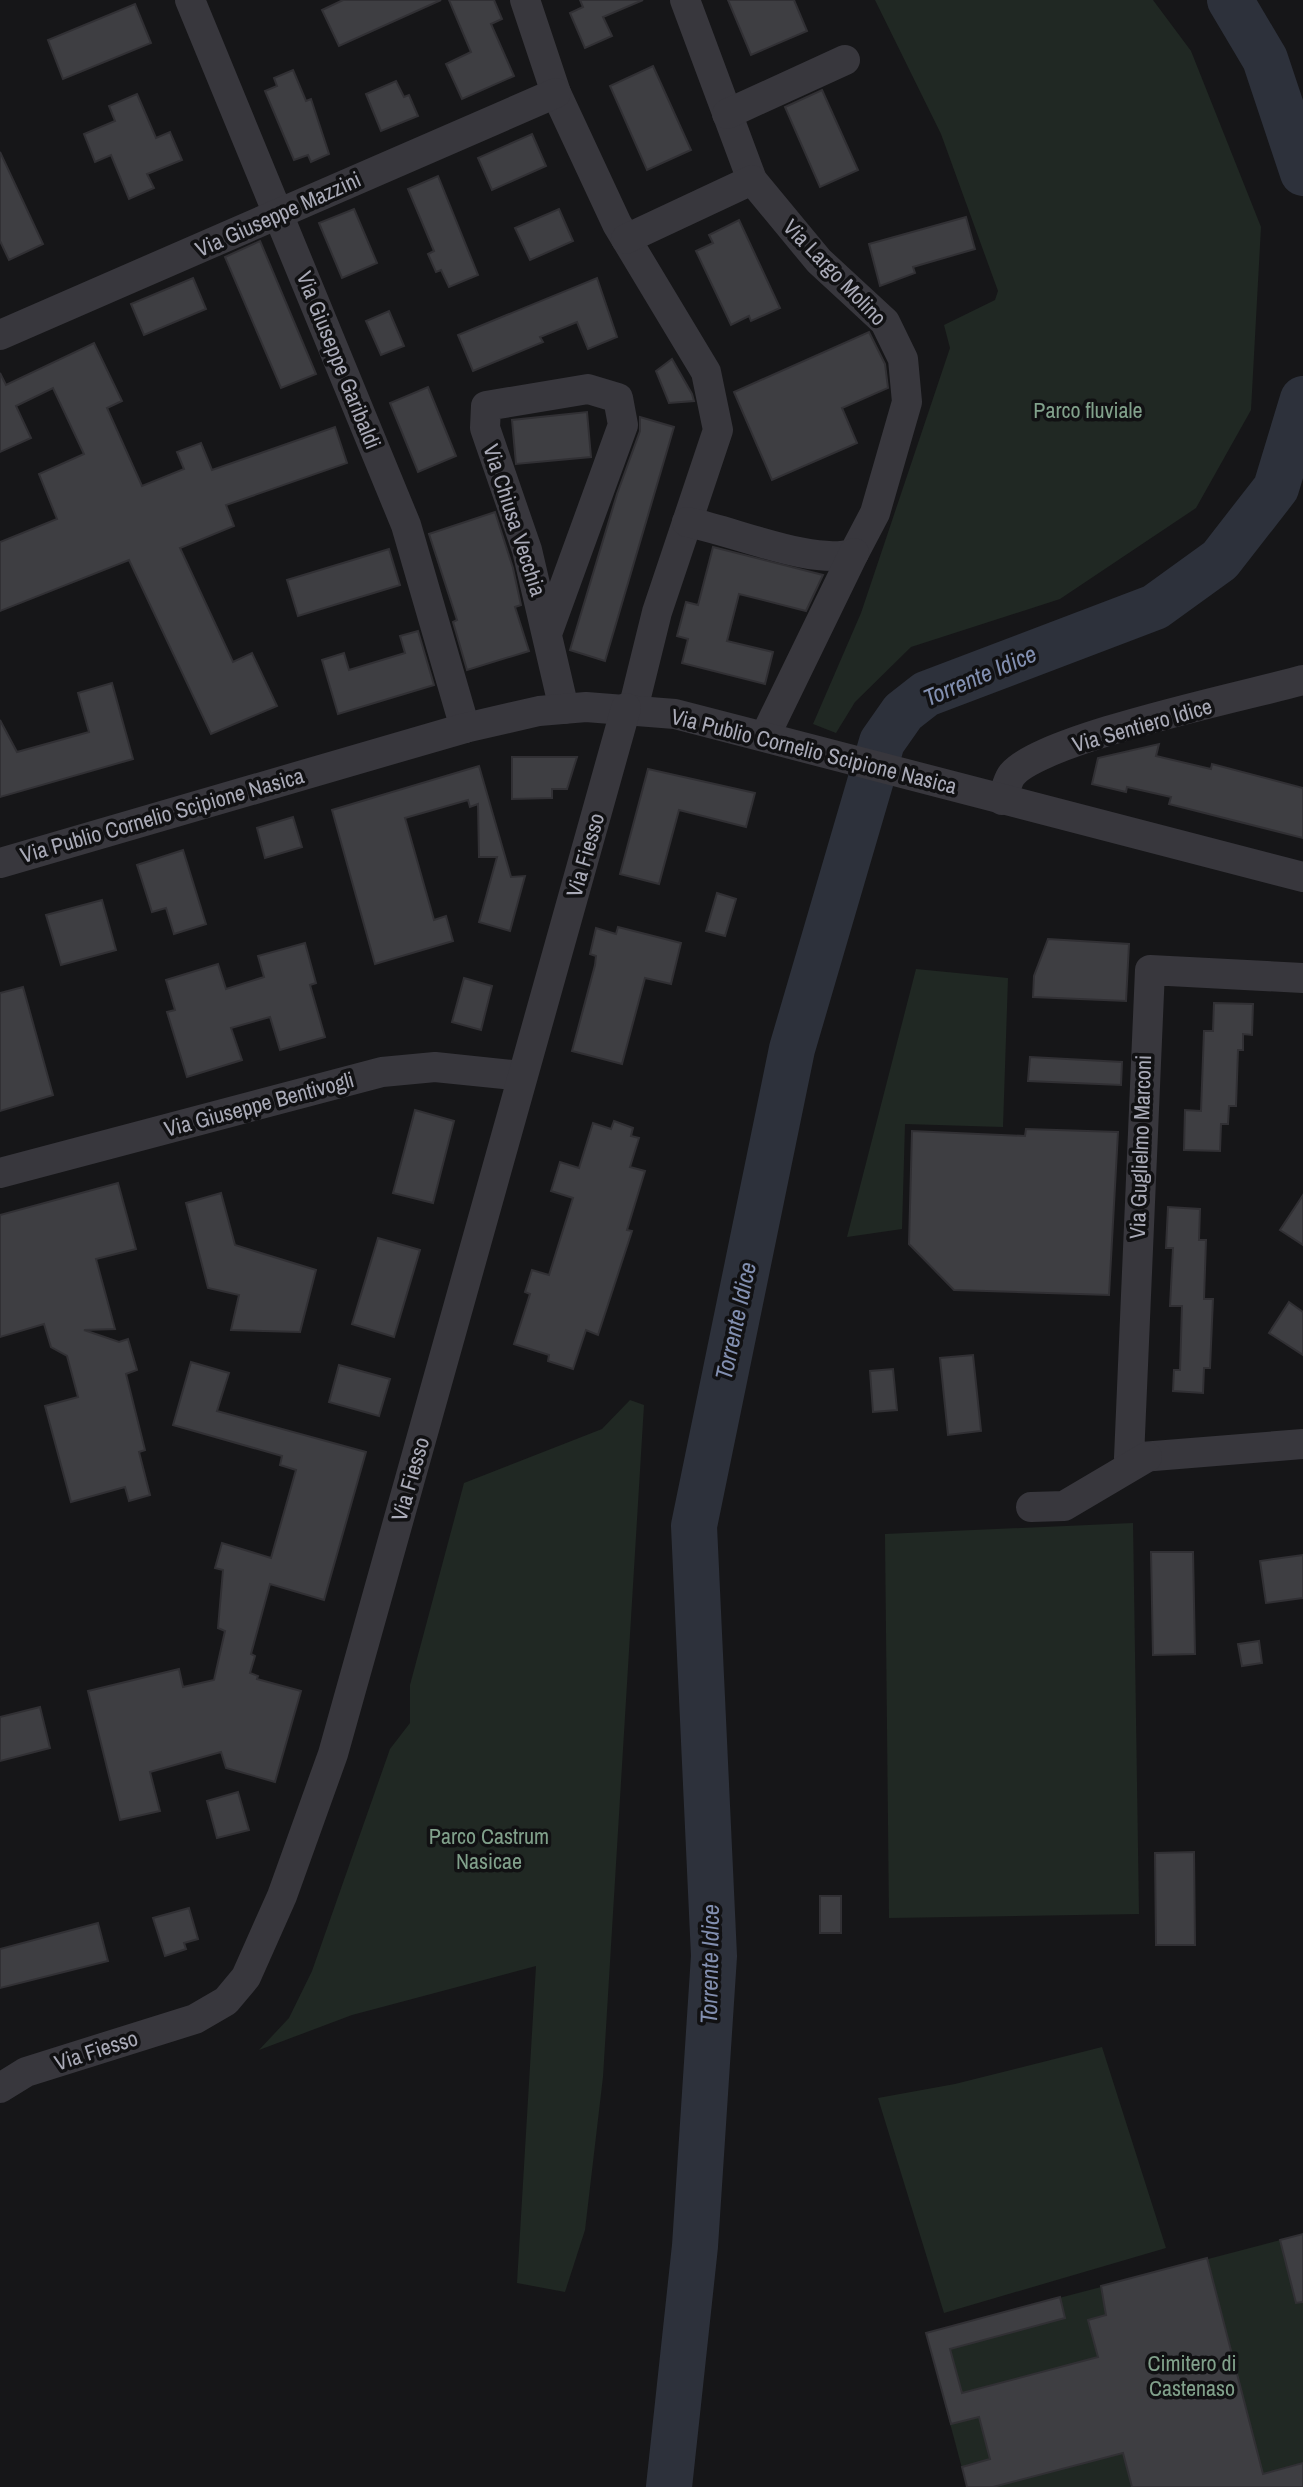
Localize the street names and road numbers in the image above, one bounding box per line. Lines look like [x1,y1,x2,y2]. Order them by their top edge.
street label: Via Giuseppe Mazzini [191,164,365,264]
street label: Via Largo Molino [777,212,893,332]
street label: Via Giuseppe Garibaldi [290,267,388,453]
street label: Via Chiusa Vecchia [476,440,554,600]
street label: Via Sentiero Idice [1069,691,1215,759]
street label: Via Publio Cornelio Scipione Nasica [668,701,960,801]
street label: Via Publio Cornelio Scipione Nasica [17,760,307,870]
street label: Via Fiesso [559,810,611,900]
street label: Via Guglielmo Marconi [1122,1054,1158,1240]
street label: Via Giuseppe Bentivogli [161,1064,357,1144]
street label: Via Fiesso [384,1434,436,1524]
street label: Via Fiesso [50,2022,142,2078]

